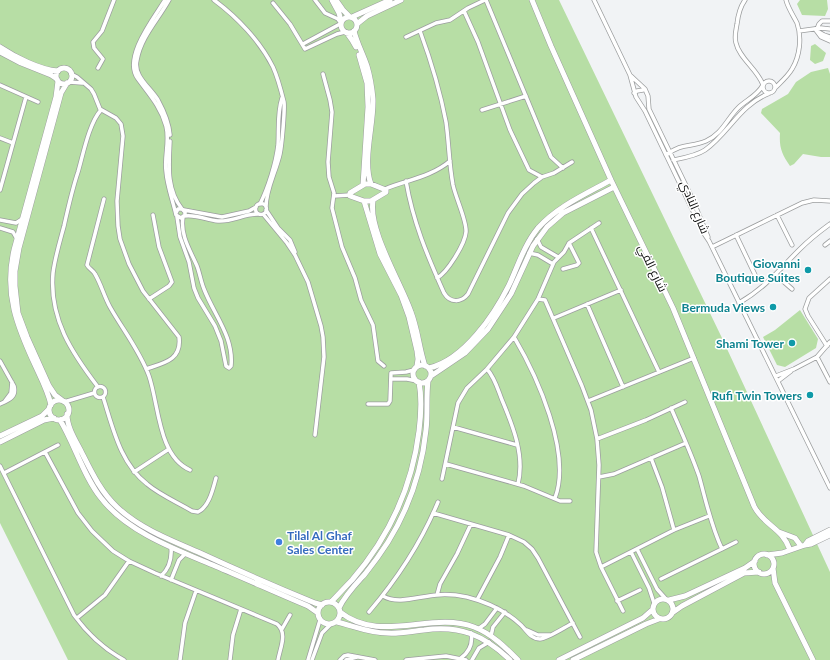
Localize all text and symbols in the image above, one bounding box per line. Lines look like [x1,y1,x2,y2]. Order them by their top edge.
street label: شارع النادي [674,178,713,237]
street label: شارع الفي [632,242,671,296]
place label: Giovanni Boutique Suites [716,256,800,285]
marker: Giovanni Boutique Suites [803,265,813,275]
place label: Bermuda Views [682,300,765,315]
marker: Bermuda Views [768,302,778,312]
place label: Shami Tower [716,336,785,351]
marker: Shami Tower [787,338,797,348]
place label: Rufi Twin Towers [712,388,802,403]
marker: Rufi Twin Towers [805,390,815,400]
place label: Tilal Al Ghaf Sales Center [287,528,354,557]
marker: Tilal Al Ghaf Sales Center [274,537,284,547]

